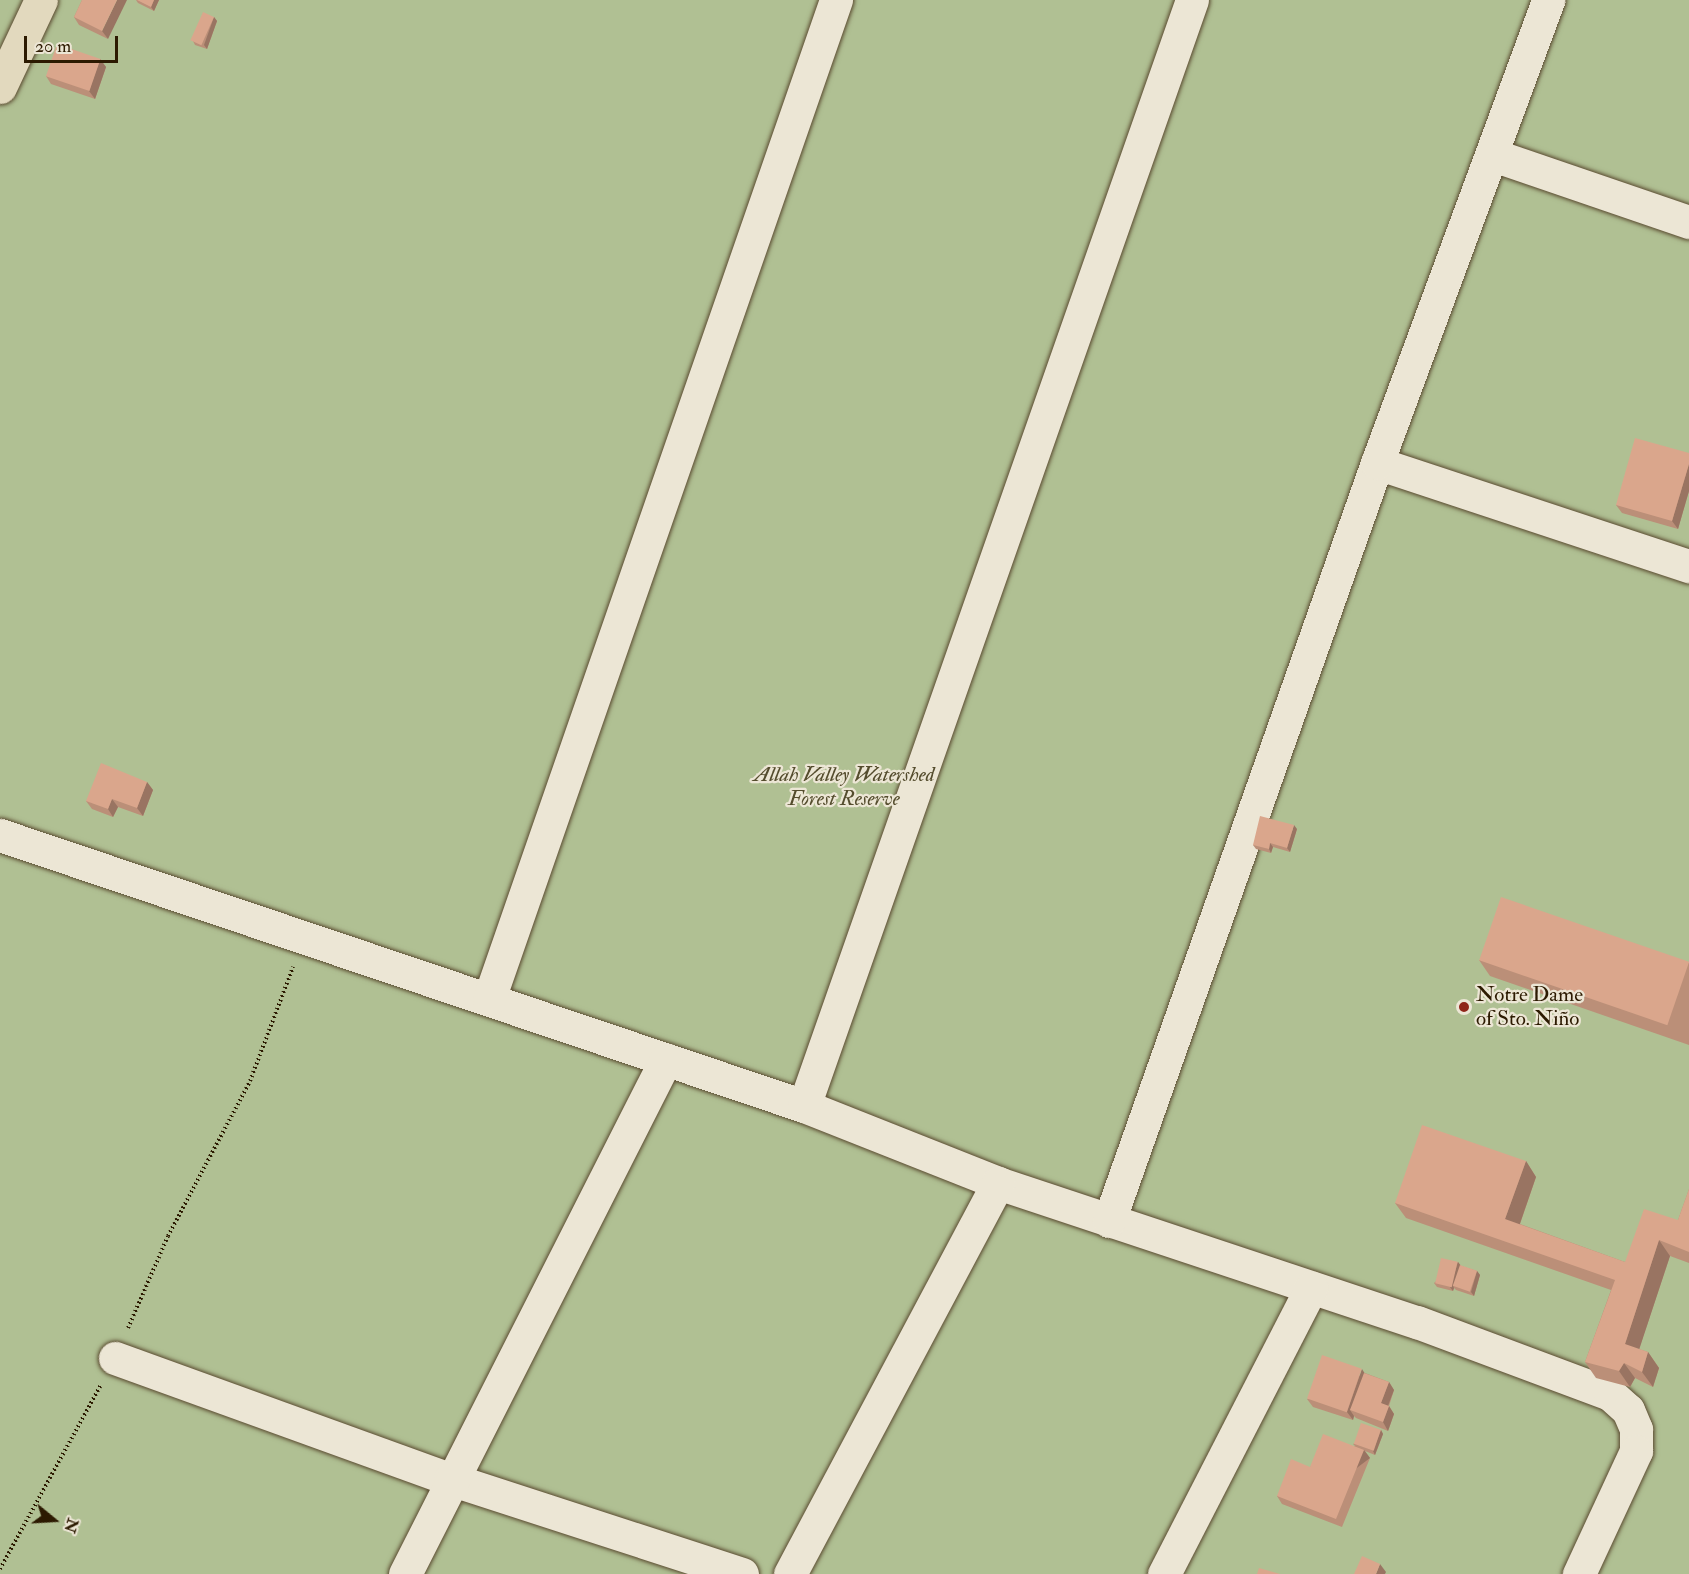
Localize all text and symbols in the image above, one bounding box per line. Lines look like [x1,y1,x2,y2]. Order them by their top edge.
scale bar [27,24,122,62]
text: 20 m [35,35,71,58]
park label: Allah Valley Watershed Forest Reserve [753,762,935,812]
place label: Notre Dame of Sto. Niño [1476,982,1583,1032]
marker: Notre Dame of Sto. Niño [1457,1000,1471,1014]
north arrow [24,1490,84,1550]
text: N [59,1516,83,1535]

